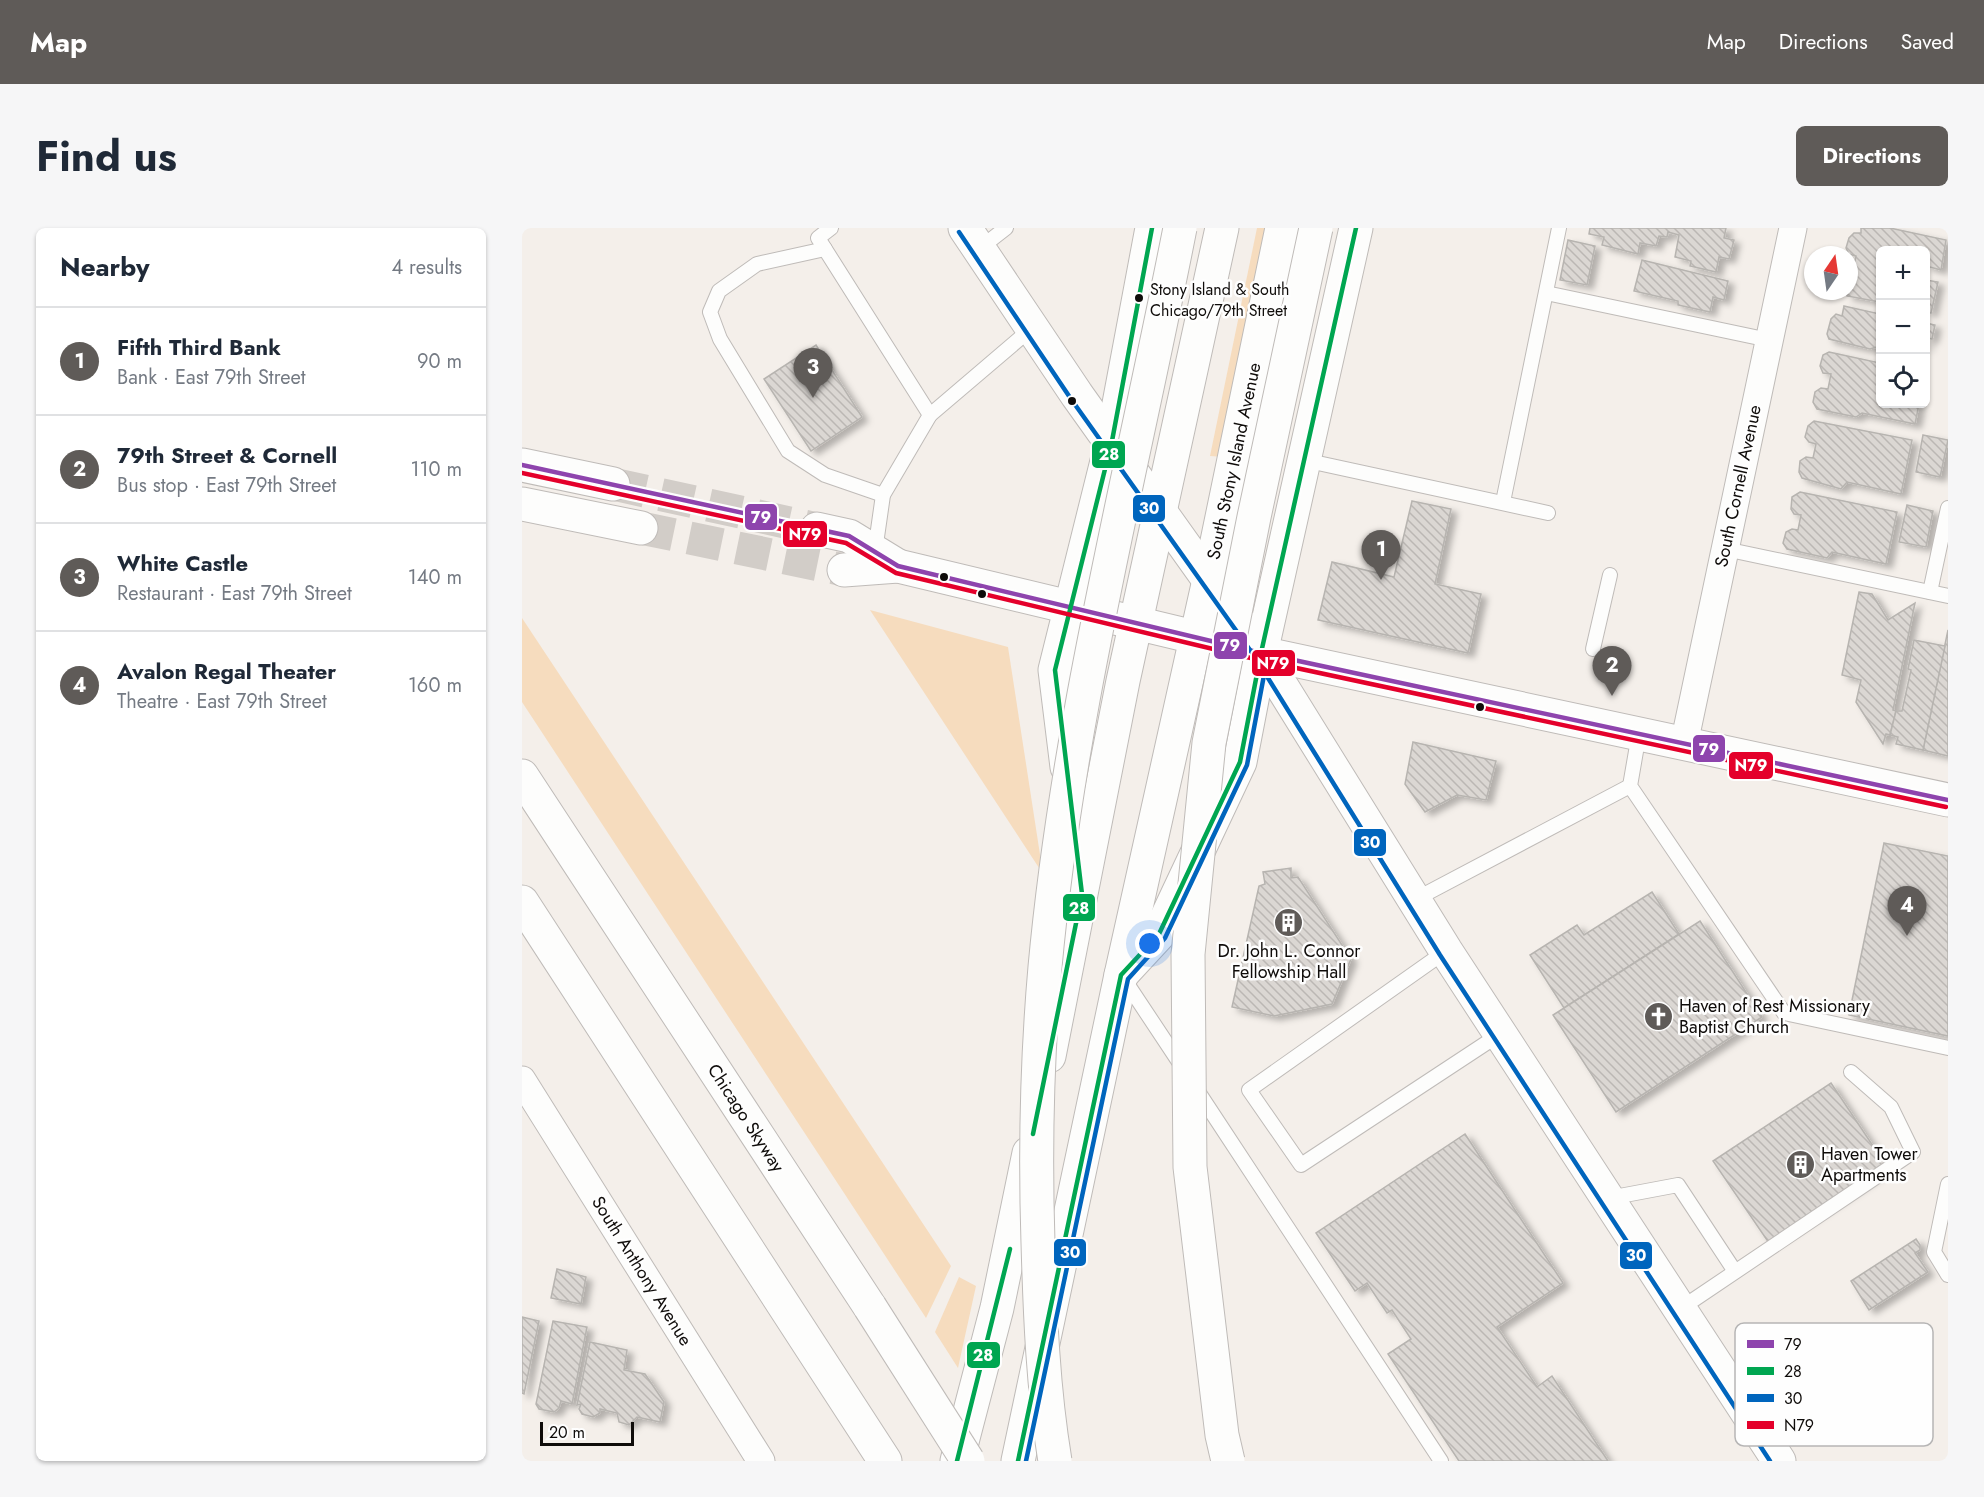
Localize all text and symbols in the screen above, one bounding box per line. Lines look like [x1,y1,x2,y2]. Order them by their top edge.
text: Map [30,22,87,63]
text: Map [1707,27,1746,57]
text: Directions [1779,27,1868,57]
text: Saved [1901,27,1954,57]
text: Find us [36,126,177,187]
button: Directions [1796,126,1948,186]
north arrow [1804,246,1858,300]
map controls [1876,246,1930,408]
button: + [1876,246,1930,300]
text: Nearby [60,248,149,286]
text: 4 results [391,253,462,282]
place label: Stony Island & South Chicago/79th Street [1150,278,1289,322]
marker: Stony Island & South Chicago/79th Street [1133,292,1145,304]
button: − [1876,300,1930,354]
text: Fifth Third Bank [117,331,281,363]
text: 1 [74,347,85,376]
text: 90 m [417,347,462,376]
pin: 3 [794,348,832,398]
button: locate [1876,354,1930,408]
street label: South Stony Island Avenue [1200,360,1268,562]
text: Bank · East 79th Street [117,363,306,392]
unlabelled marker [1066,395,1078,407]
street label: South Cornell Avenue [1708,403,1768,569]
text: 79th Street & Cornell [117,439,337,471]
line badge: 28 [1091,440,1126,469]
text: 28 [1099,443,1119,466]
text: 2 [73,455,86,484]
text: 110 m [410,455,462,484]
text: Bus stop · East 79th Street [117,471,336,500]
line badge: 30 [1132,494,1166,523]
text: 30 [1139,497,1159,520]
line badge: 79 [744,503,778,531]
text: 79 [751,506,771,529]
line badge: N79 [782,520,828,548]
text: N79 [788,523,822,546]
pin: 1 [1362,530,1400,580]
text: White Castle [117,547,248,579]
text: 3 [73,563,86,592]
text: 140 m [408,563,462,592]
unlabelled marker [938,571,950,583]
text: Restaurant · East 79th Street [117,579,352,608]
unlabelled marker [976,588,988,600]
line badge: 79 [1213,631,1248,660]
text: 79 [1220,634,1240,657]
pin: 2 [1592,646,1632,696]
line badge: N79 [1251,649,1296,677]
text: N79 [1256,652,1290,675]
text: Avalon Regal Theater [117,655,336,687]
text: 4 [73,671,86,700]
text: 160 m [408,671,462,700]
text: Theatre · East 79th Street [117,687,327,716]
unlabelled marker [1474,701,1486,713]
line badge: 79 [1692,734,1726,763]
text: 79 [1699,738,1719,761]
line badge: N79 [1728,751,1774,780]
text: N79 [1734,754,1768,777]
line badge: 30 [1353,828,1387,857]
text: 30 [1360,831,1380,854]
pin: 4 [1888,886,1926,936]
line badge: 28 [1062,893,1096,922]
text: 28 [1069,897,1089,920]
building icon: Dr. John L. Connor Fellowship Hall [1273,906,1305,938]
your location [1135,929,1164,958]
place label: Dr. John L. Connor Fellowship Hall [1217,938,1361,985]
place label: Haven of Rest Missionary Baptist Church [1679,993,1870,1040]
church icon: Haven of Rest Missionary Baptist Church [1642,1000,1674,1032]
street label: Chicago Skyway [701,1059,791,1177]
place label: Haven Tower Apartments [1821,1141,1919,1188]
building icon: Haven Tower Apartments [1784,1148,1816,1180]
street label: South Anthony Avenue [585,1191,699,1351]
line badge: 30 [1053,1238,1087,1267]
text: 30 [1060,1241,1080,1264]
line badge: 30 [1619,1241,1653,1270]
text: 30 [1626,1244,1646,1267]
legend [1735,1323,1933,1446]
text: 79 [1784,1333,1802,1356]
line badge: 28 [966,1341,1001,1369]
text: 28 [973,1344,993,1367]
text: 28 [1784,1360,1802,1383]
text: 30 [1784,1387,1802,1410]
text: N79 [1784,1414,1814,1437]
scale bar [540,1419,634,1446]
text: 20 m [549,1421,585,1444]

